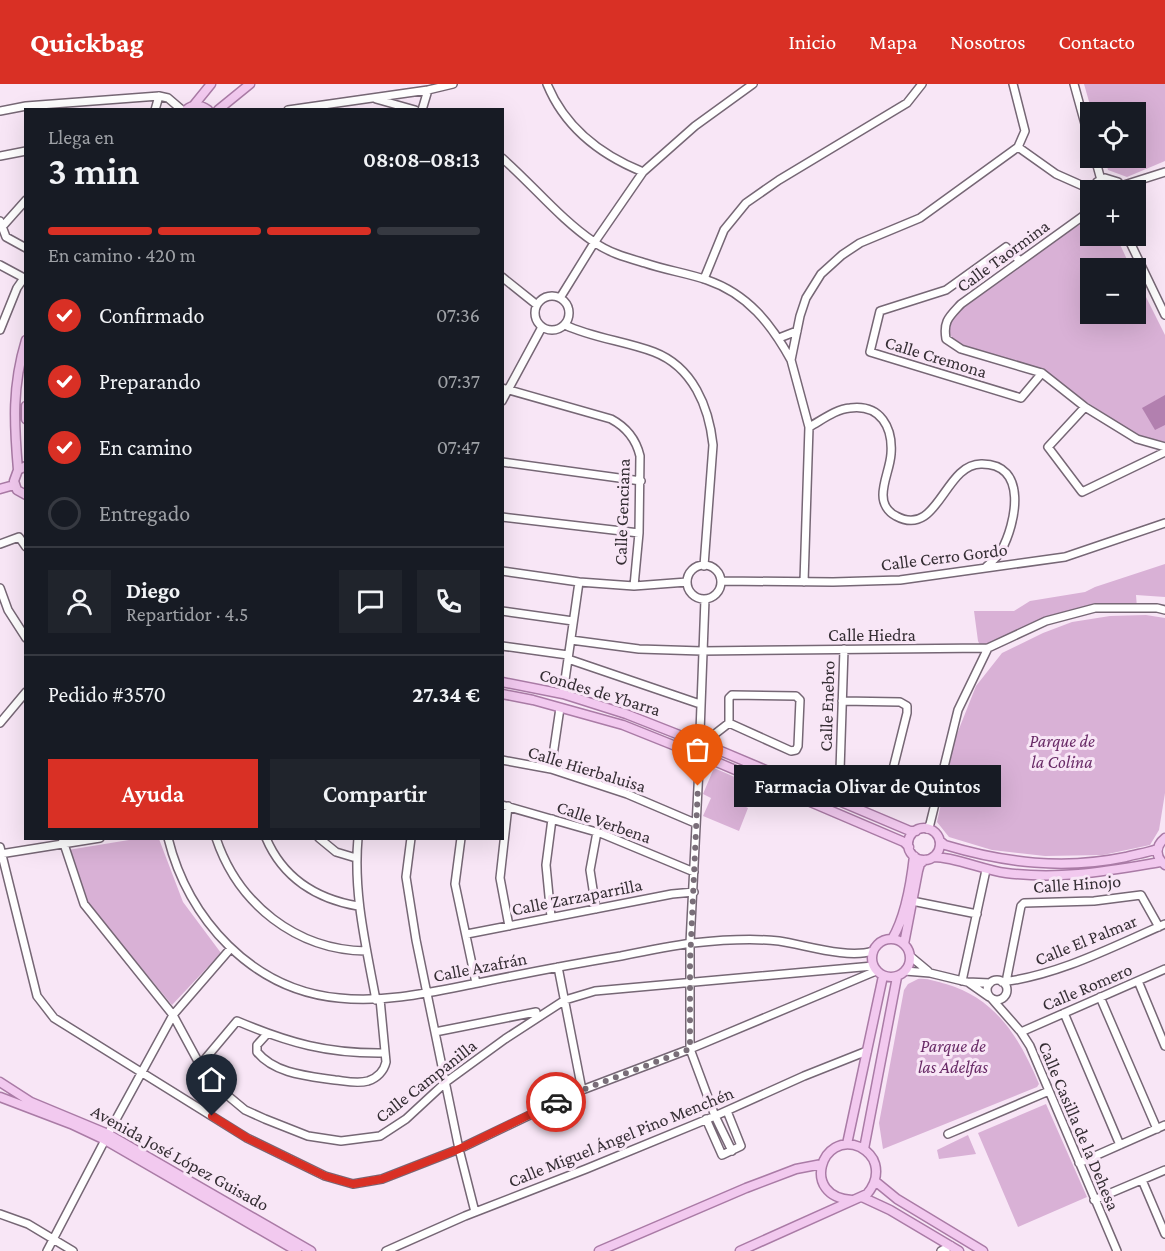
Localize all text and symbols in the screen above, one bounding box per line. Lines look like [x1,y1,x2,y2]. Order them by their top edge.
text: Quickbag [30,27,144,58]
text: Inicio [788,30,836,54]
text: Mapa [869,30,917,54]
text: Nosotros [950,30,1026,54]
text: Contacto [1059,30,1135,54]
map controls [1080,102,1146,324]
button: locate [1080,102,1146,168]
text: Llega en [48,126,114,148]
text: 08:08–08:13 [363,147,480,172]
text: 3 min [48,149,139,192]
button: + [1080,180,1146,246]
street label: Calle Taormina [953,216,1053,296]
text: En camino · 420 m [48,244,196,266]
button: − [1080,258,1146,324]
icon: check [48,299,81,332]
text: Confirmado [99,303,205,328]
text: 07:36 [436,304,480,326]
street label: Calle Cremona [883,332,989,382]
icon: check [48,365,81,398]
text: Preparando [99,369,201,394]
text: 07:37 [437,370,480,392]
icon: check [48,431,81,464]
text: En camino [99,435,192,460]
text: 07:47 [437,436,480,458]
street label: Calle Genciana [610,458,634,566]
text: Entregado [99,501,190,526]
street label: Calle Cerro Gordo [880,539,1009,575]
button: person [48,570,111,633]
button: chat [339,570,402,633]
button: phone [417,570,480,633]
text: Diego [126,578,180,603]
text: Repartidor · 4.5 [126,603,248,625]
street label: Calle Hiedra [828,625,916,645]
street label: Calle Enebro [815,660,839,752]
street label: Condes de Ybarra [537,664,663,720]
text: Pedido #3570 [48,682,166,707]
text: 27.34 € [412,682,480,707]
pin [672,724,723,786]
park label: Parque de la Colina [1029,731,1095,772]
icon: bag [681,733,714,766]
street label: Calle Hierbaluisa [526,742,648,796]
button: Ayuda [48,759,258,828]
button: Compartir [270,759,480,828]
callout: Farmacia Olivar de Quintos [734,765,1001,807]
text: Farmacia Olivar de Quintos [754,775,981,797]
street label: Calle Verbena [554,797,654,847]
street label: Calle Hinojo [1032,871,1122,898]
street label: Calle Zarzaparrilla [510,875,644,919]
street label: Calle El Palmar [1032,910,1141,970]
street label: Calle Azafrán [431,948,529,986]
street label: Calle Romero [1039,959,1135,1015]
street label: Calle Campanilla [371,1035,481,1127]
park label: Parque de las Adelfas [918,1036,989,1077]
street label: Calle Casilla de la Dehesa [1034,1039,1124,1213]
pin [186,1054,237,1116]
icon: home [195,1063,228,1096]
courier [526,1072,586,1132]
street label: Calle Miguel Ángel Pino Menchén [506,1082,737,1191]
icon: car [540,1086,573,1119]
street label: Avenida José López Guisado [88,1101,272,1215]

